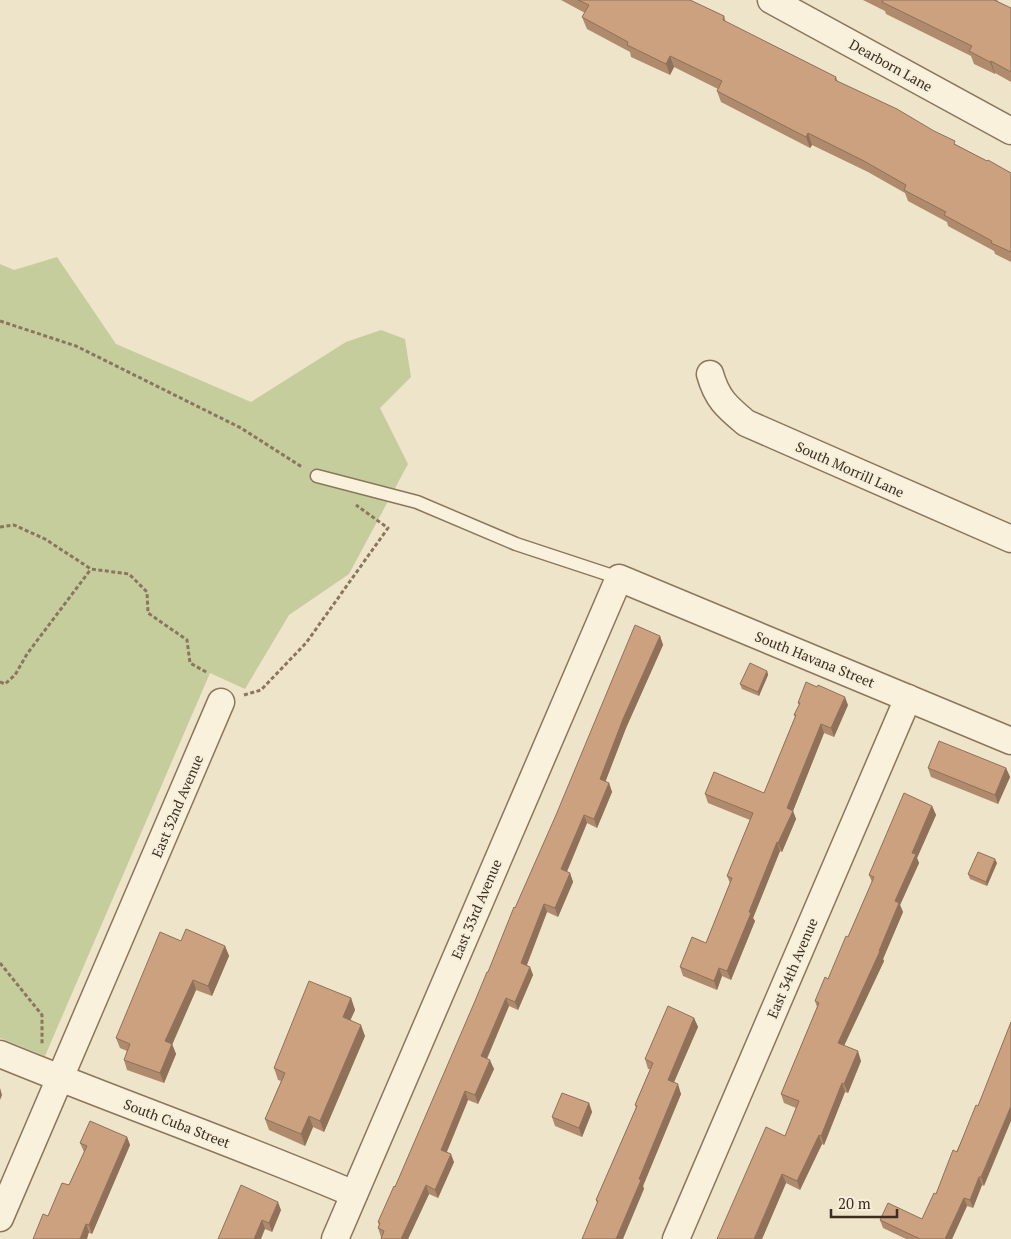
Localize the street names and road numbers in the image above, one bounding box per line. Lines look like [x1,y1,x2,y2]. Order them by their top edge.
street label: Dearborn Lane [846,34,936,96]
street label: South Morrill Lane [793,437,907,501]
street label: South Havana Street [752,626,878,692]
street label: East 32nd Avenue [147,752,207,860]
street label: East 33rd Avenue [446,856,506,962]
street label: East 34th Avenue [762,915,822,1021]
street label: South Cuba Street [121,1094,234,1152]

